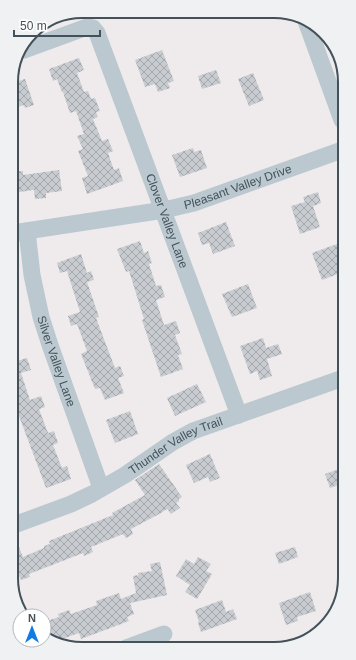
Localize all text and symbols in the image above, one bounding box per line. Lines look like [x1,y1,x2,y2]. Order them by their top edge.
scale bar [14,12,100,38]
text: 50 m [20,19,47,33]
street label: Pleasant Valley Drive [182,162,294,212]
street label: Clover Valley Lane [143,172,191,270]
street label: Silver Valley Lane [34,314,79,409]
street label: Thunder Valley Trail [126,414,224,477]
north arrow [12,608,52,648]
text: N [28,612,36,624]

